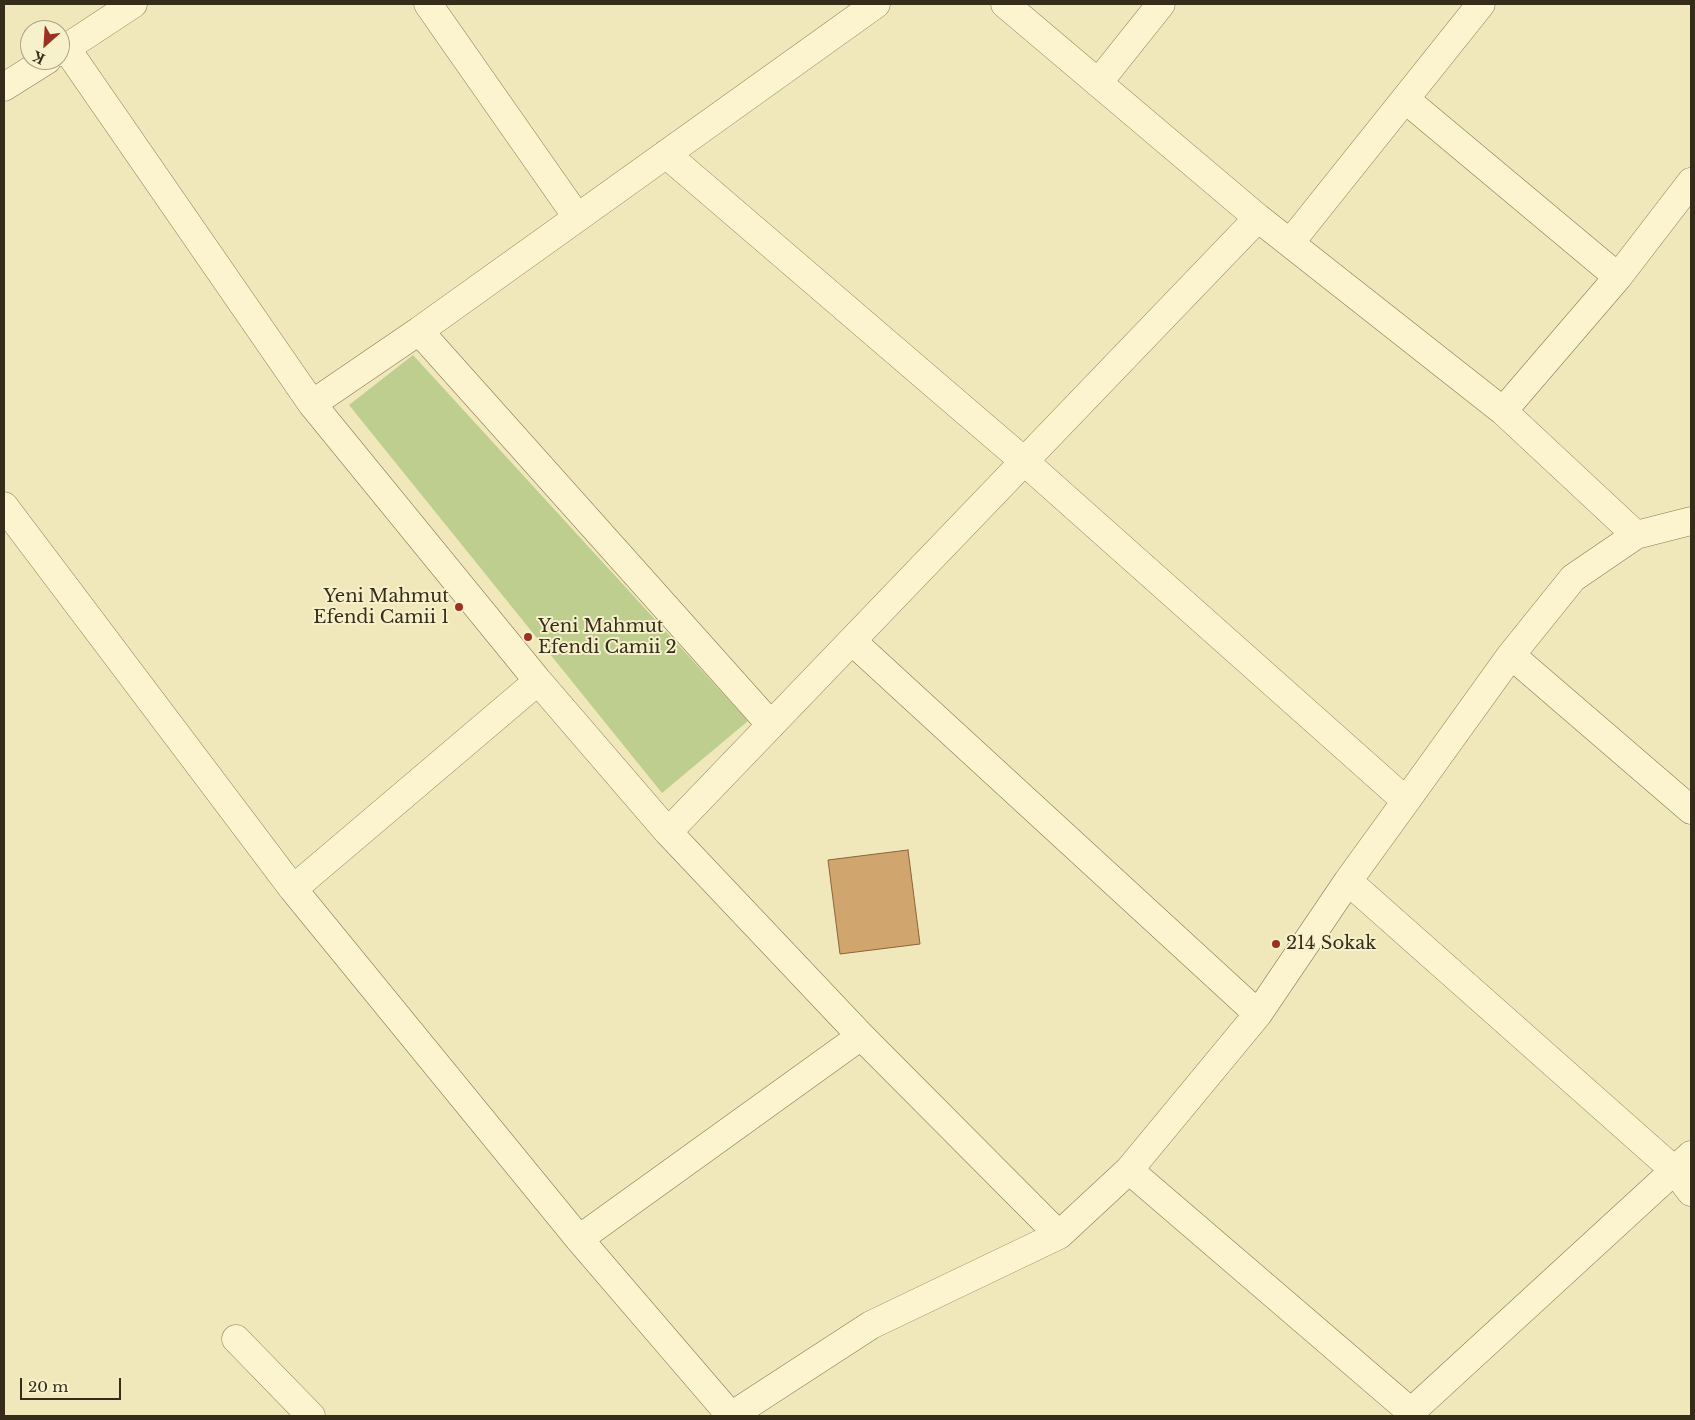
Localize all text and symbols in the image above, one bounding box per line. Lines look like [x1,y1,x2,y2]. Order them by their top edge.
north arrow [20,20,70,70]
text: K [30,47,48,68]
place label: Yeni Mahmut Efendi Camii 1 [313,586,449,628]
marker: Yeni Mahmut Efendi Camii 1 [453,601,465,613]
place label: Yeni Mahmut Efendi Camii 2 [538,616,677,659]
marker: Yeni Mahmut Efendi Camii 2 [522,631,534,643]
place label: 214 Sokak [1286,933,1376,955]
marker: 214 Sokak [1270,938,1282,950]
scale bar [22,1368,124,1400]
text: 20 m [28,1377,68,1396]

